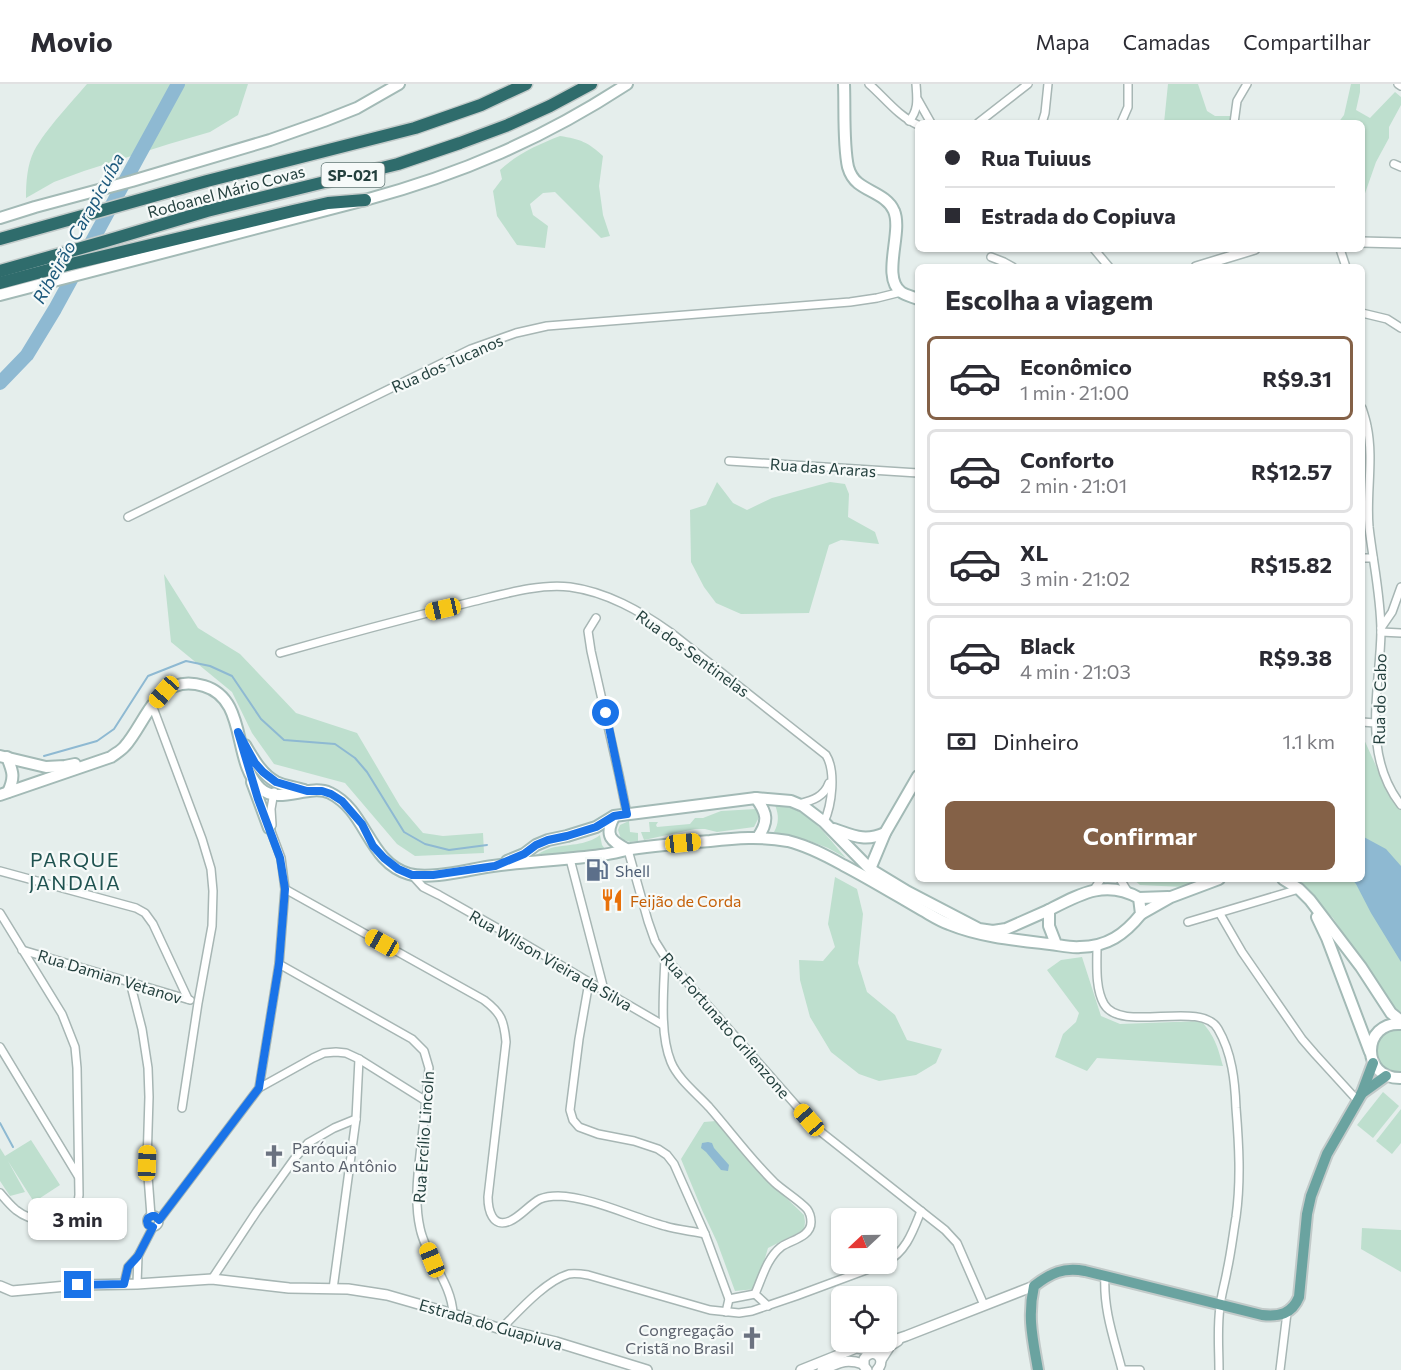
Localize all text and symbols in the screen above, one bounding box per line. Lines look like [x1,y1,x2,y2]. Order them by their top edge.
text: Movio [30,24,113,58]
text: Mapa [1036,29,1090,54]
text: Camadas [1123,29,1210,54]
text: Compartilhar [1243,29,1371,54]
text: Rua Tuiuus [981,144,1091,171]
water label: Ribeirão Carapicuíba [27,149,129,307]
street label: Rodoanel Mário Covas [145,161,307,221]
road number: SP-021 [322,163,385,187]
text: Estrada do Copiuva [981,202,1176,229]
text: Escolha a viagem [945,283,1153,316]
street label: Rua dos Tucanos [388,330,506,396]
icon: car [948,351,1002,405]
text: Econômico [1020,353,1132,380]
text: R$9.31 [1262,365,1332,392]
text: 1 min · 21:00 [1020,380,1129,404]
icon: car [948,444,1002,498]
text: Conforto [1020,446,1114,473]
street label: Rua das Araras [769,454,877,480]
text: R$12.57 [1251,458,1332,485]
text: 2 min · 21:01 [1020,473,1127,497]
icon: car [948,537,1002,591]
text: XL [1020,539,1048,566]
text: R$15.82 [1250,551,1332,578]
text: 3 min · 21:02 [1020,566,1130,590]
car [423,596,463,622]
street label: Rua dos Sentinelas [633,606,753,700]
icon: car [948,630,1002,684]
text: Black [1020,632,1075,659]
text: R$9.38 [1259,644,1332,671]
street label: Rua do Cabo [1369,653,1389,745]
text: 4 min · 21:03 [1020,659,1131,683]
car [145,673,183,711]
route start [592,699,619,726]
icon: cash [945,725,978,758]
text: Dinheiro [993,728,1079,755]
text: 1.1 km [1283,729,1335,753]
button: Confirmar [945,801,1335,870]
car [664,832,702,854]
district label: PARQUE JANDAIA [29,847,121,894]
fuel station icon: Shell [584,857,610,883]
place label: Shell [615,861,650,880]
restaurant icon: Feijão de Corda [599,887,625,913]
place label: Feijão de Corda [630,891,741,910]
street label: Rua Wilson Vieira da Silva [466,906,636,1014]
car [362,926,402,960]
street label: Rua Damian Vetanov [36,945,184,1007]
street label: Rua Fortunato Grilenzone [658,948,794,1102]
street label: Rua Ercílio Lincoln [409,1070,437,1204]
car [790,1101,828,1139]
place label: Paróquia Santo Antônio [292,1138,397,1175]
church icon: Paróquia Santo Antônio [261,1143,287,1169]
car [137,1145,157,1181]
callout: 3 min [28,1198,128,1240]
text: 3 min [52,1207,103,1231]
north arrow [831,1208,897,1274]
map controls [831,1208,897,1352]
car [417,1240,447,1280]
route end [64,1271,91,1298]
button: locate [831,1286,897,1352]
street label: Estrada do Guapiuva [417,1294,565,1354]
place label: Congregação Cristã no Brasil [625,1320,734,1357]
church icon: Congregação Cristã no Brasil [739,1325,765,1351]

